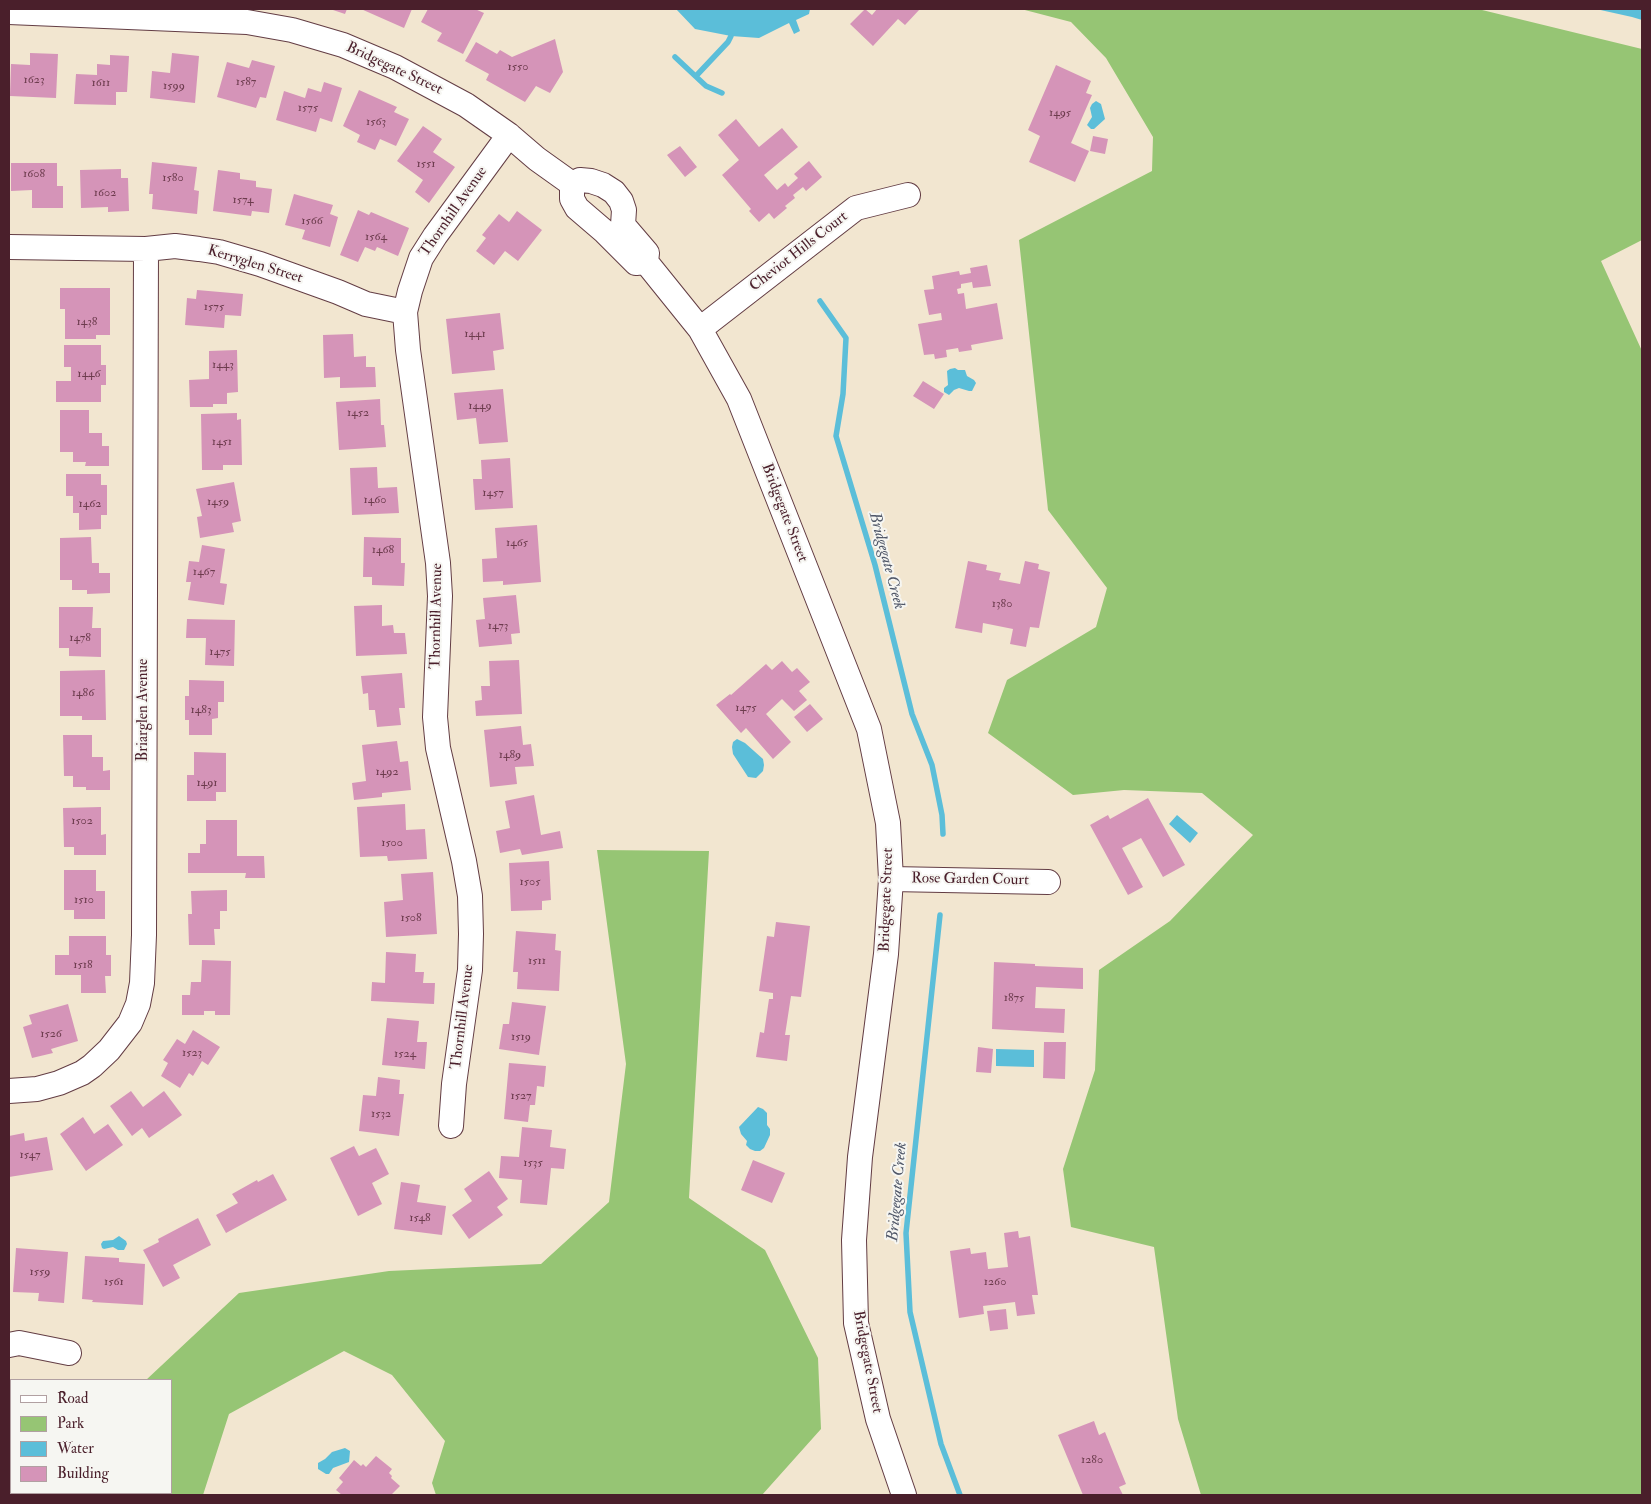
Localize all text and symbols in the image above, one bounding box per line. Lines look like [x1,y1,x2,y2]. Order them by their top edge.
street label: Bridgegate Street [343,39,445,99]
house number: 1550 [508,60,528,74]
house number: 1623 [24,73,44,87]
house number: 1587 [236,75,256,89]
house number: 1611 [92,76,110,90]
house number: 1599 [163,79,185,93]
house number: 1575 [298,101,318,115]
house number: 1495 [1049,106,1071,120]
house number: 1563 [366,115,386,129]
house number: 1551 [416,157,436,171]
street label: Thornhill Avenue [416,164,492,260]
house number: 1608 [23,167,45,181]
house number: 1580 [162,171,184,185]
house number: 1602 [94,186,116,200]
house number: 1574 [232,193,254,207]
street label: Cheviot Hills Court [746,208,852,296]
house number: 1566 [301,214,323,228]
house number: 1564 [365,230,387,244]
street label: Kerryglen Street [205,242,305,288]
house number: 1575 [204,300,224,314]
house number: 1438 [77,315,97,329]
house number: 1441 [464,327,486,341]
house number: 1443 [212,358,234,372]
house number: 1446 [77,367,101,381]
house number: 1449 [468,399,492,413]
house number: 1452 [347,406,369,420]
house number: 1451 [212,435,232,449]
street label: Bridgegate Street [757,461,811,565]
house number: 1457 [482,486,504,500]
house number: 1460 [364,493,386,507]
house number: 1459 [207,495,229,509]
house number: 1462 [79,497,101,511]
water label: Bridgegate Creek [864,510,908,612]
house number: 1465 [506,536,528,550]
house number: 1468 [372,543,394,557]
street label: Thornhill Avenue [427,563,447,669]
house number: 1467 [193,565,215,579]
house number: 1380 [992,597,1012,611]
house number: 1473 [488,619,508,633]
house number: 1478 [69,631,91,645]
house number: 1475 [209,645,231,659]
street label: Briarglen Avenue [135,659,153,761]
house number: 1486 [72,686,94,700]
house number: 1475 [735,701,757,715]
house number: 1483 [191,703,211,717]
house number: 1489 [499,748,521,762]
house number: 1492 [376,765,398,779]
house number: 1491 [196,776,218,790]
house number: 1502 [71,814,93,828]
house number: 1500 [381,836,403,850]
street label: Bridgegate Street [876,848,898,952]
street label: Rose Garden Court [911,870,1029,890]
house number: 1505 [520,875,540,889]
house number: 1510 [74,893,94,907]
house number: 1508 [400,911,422,925]
house number: 1511 [528,954,546,968]
house number: 1518 [73,958,93,972]
street label: Thornhill Avenue [448,963,478,1071]
house number: 1875 [1004,991,1024,1005]
house number: 1526 [40,1027,62,1041]
house number: 1519 [511,1030,531,1044]
house number: 1523 [182,1046,202,1060]
house number: 1524 [394,1047,416,1061]
house number: 1527 [510,1089,532,1103]
house number: 1532 [371,1107,391,1121]
water label: Bridgegate Creek [884,1142,912,1242]
house number: 1547 [20,1148,40,1162]
house number: 1535 [523,1156,543,1170]
house number: 1548 [409,1211,431,1225]
house number: 1559 [30,1265,50,1279]
house number: 1561 [104,1275,124,1289]
house number: 1260 [984,1275,1006,1289]
street label: Bridgegate Street [848,1309,886,1415]
legend [10,1379,172,1494]
text: Road [57,1389,88,1408]
text: Park [57,1414,84,1433]
text: Water [57,1439,94,1458]
house number: 1280 [1081,1453,1103,1467]
text: Building [57,1464,109,1483]

